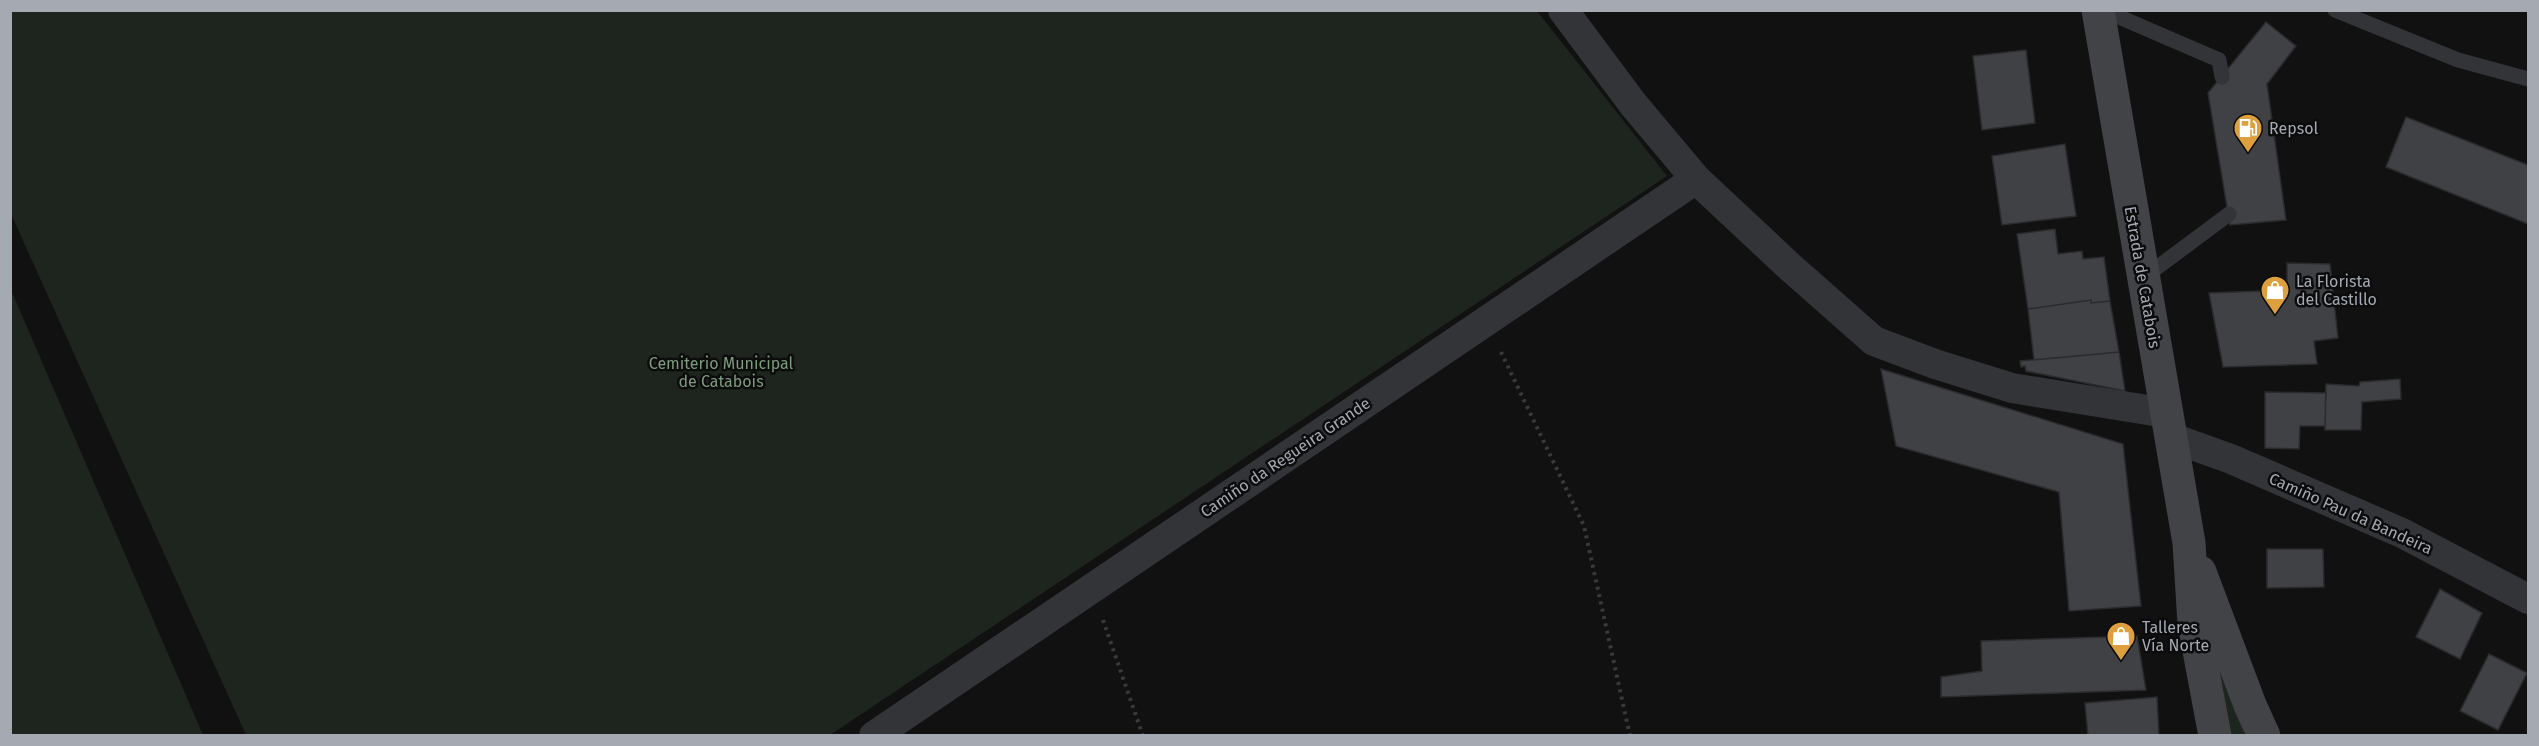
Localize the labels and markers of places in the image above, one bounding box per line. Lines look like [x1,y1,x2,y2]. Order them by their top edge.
fuel station icon: Repsol [2232,112,2264,154]
place label: Repsol [2269,119,2318,138]
place label: La Florista del Castillo [2296,272,2377,309]
shop icon: La Florista del Castillo [2259,274,2291,316]
place label: Talleres Vía Norte [2142,618,2209,655]
shop icon: Talleres Vía Norte [2105,620,2137,662]

